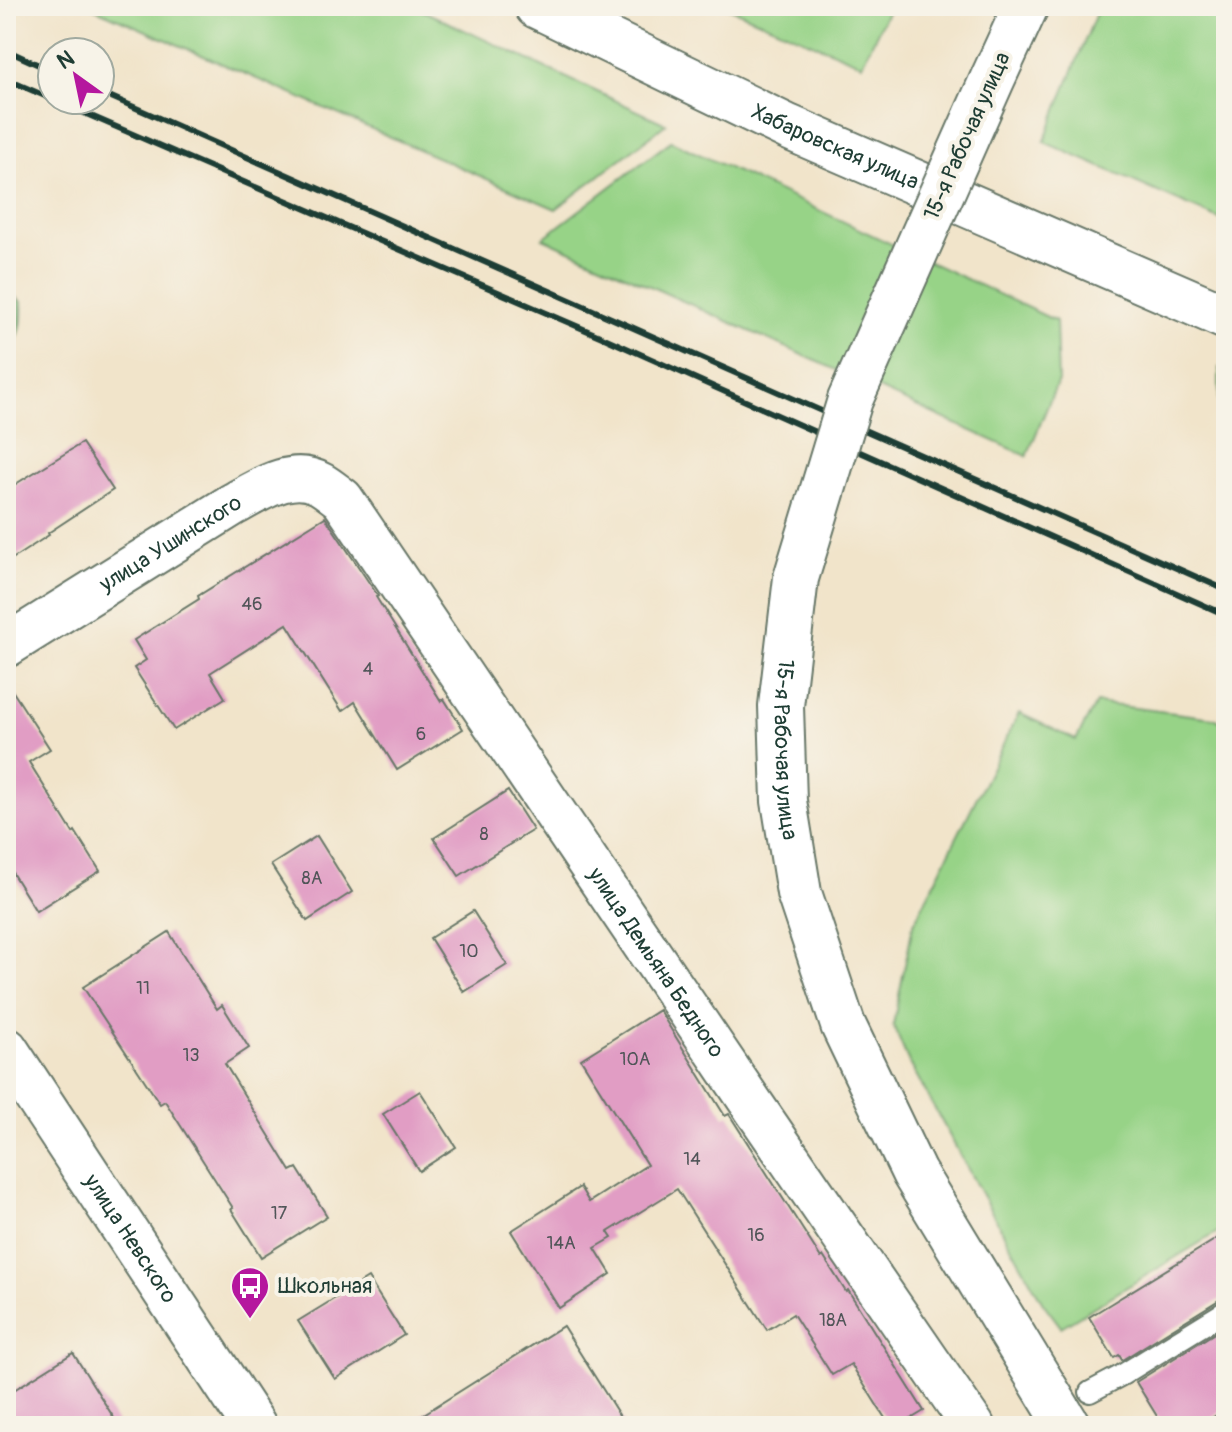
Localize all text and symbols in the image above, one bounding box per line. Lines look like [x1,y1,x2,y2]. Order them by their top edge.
north arrow [36,36,116,116]
text: N [52,44,80,76]
street label: 15-я Рабочая улица [917,48,1017,224]
street label: Хабаровская улица [747,98,923,196]
street label: улица Ушинского [93,488,247,599]
house number: 46 [242,593,262,616]
house number: 4 [363,658,374,681]
street label: 15-я Рабочая улица [767,658,804,842]
house number: 6 [416,723,426,746]
house number: 8 [479,823,489,846]
street label: улица Демьяна Бедного [581,861,731,1063]
house number: 8А [302,867,323,890]
house number: 10 [459,940,479,963]
house number: 11 [136,977,150,1000]
house number: 13 [182,1044,200,1067]
house number: 10А [619,1048,651,1071]
house number: 14 [683,1148,701,1171]
street label: улица Невского [77,1168,183,1309]
house number: 17 [271,1202,288,1225]
house number: 16 [747,1224,765,1247]
house number: 14А [546,1232,576,1255]
bus stop icon: Школьная [229,1265,271,1320]
place label: Школьная [278,1272,372,1300]
house number: 18А [819,1309,847,1332]

